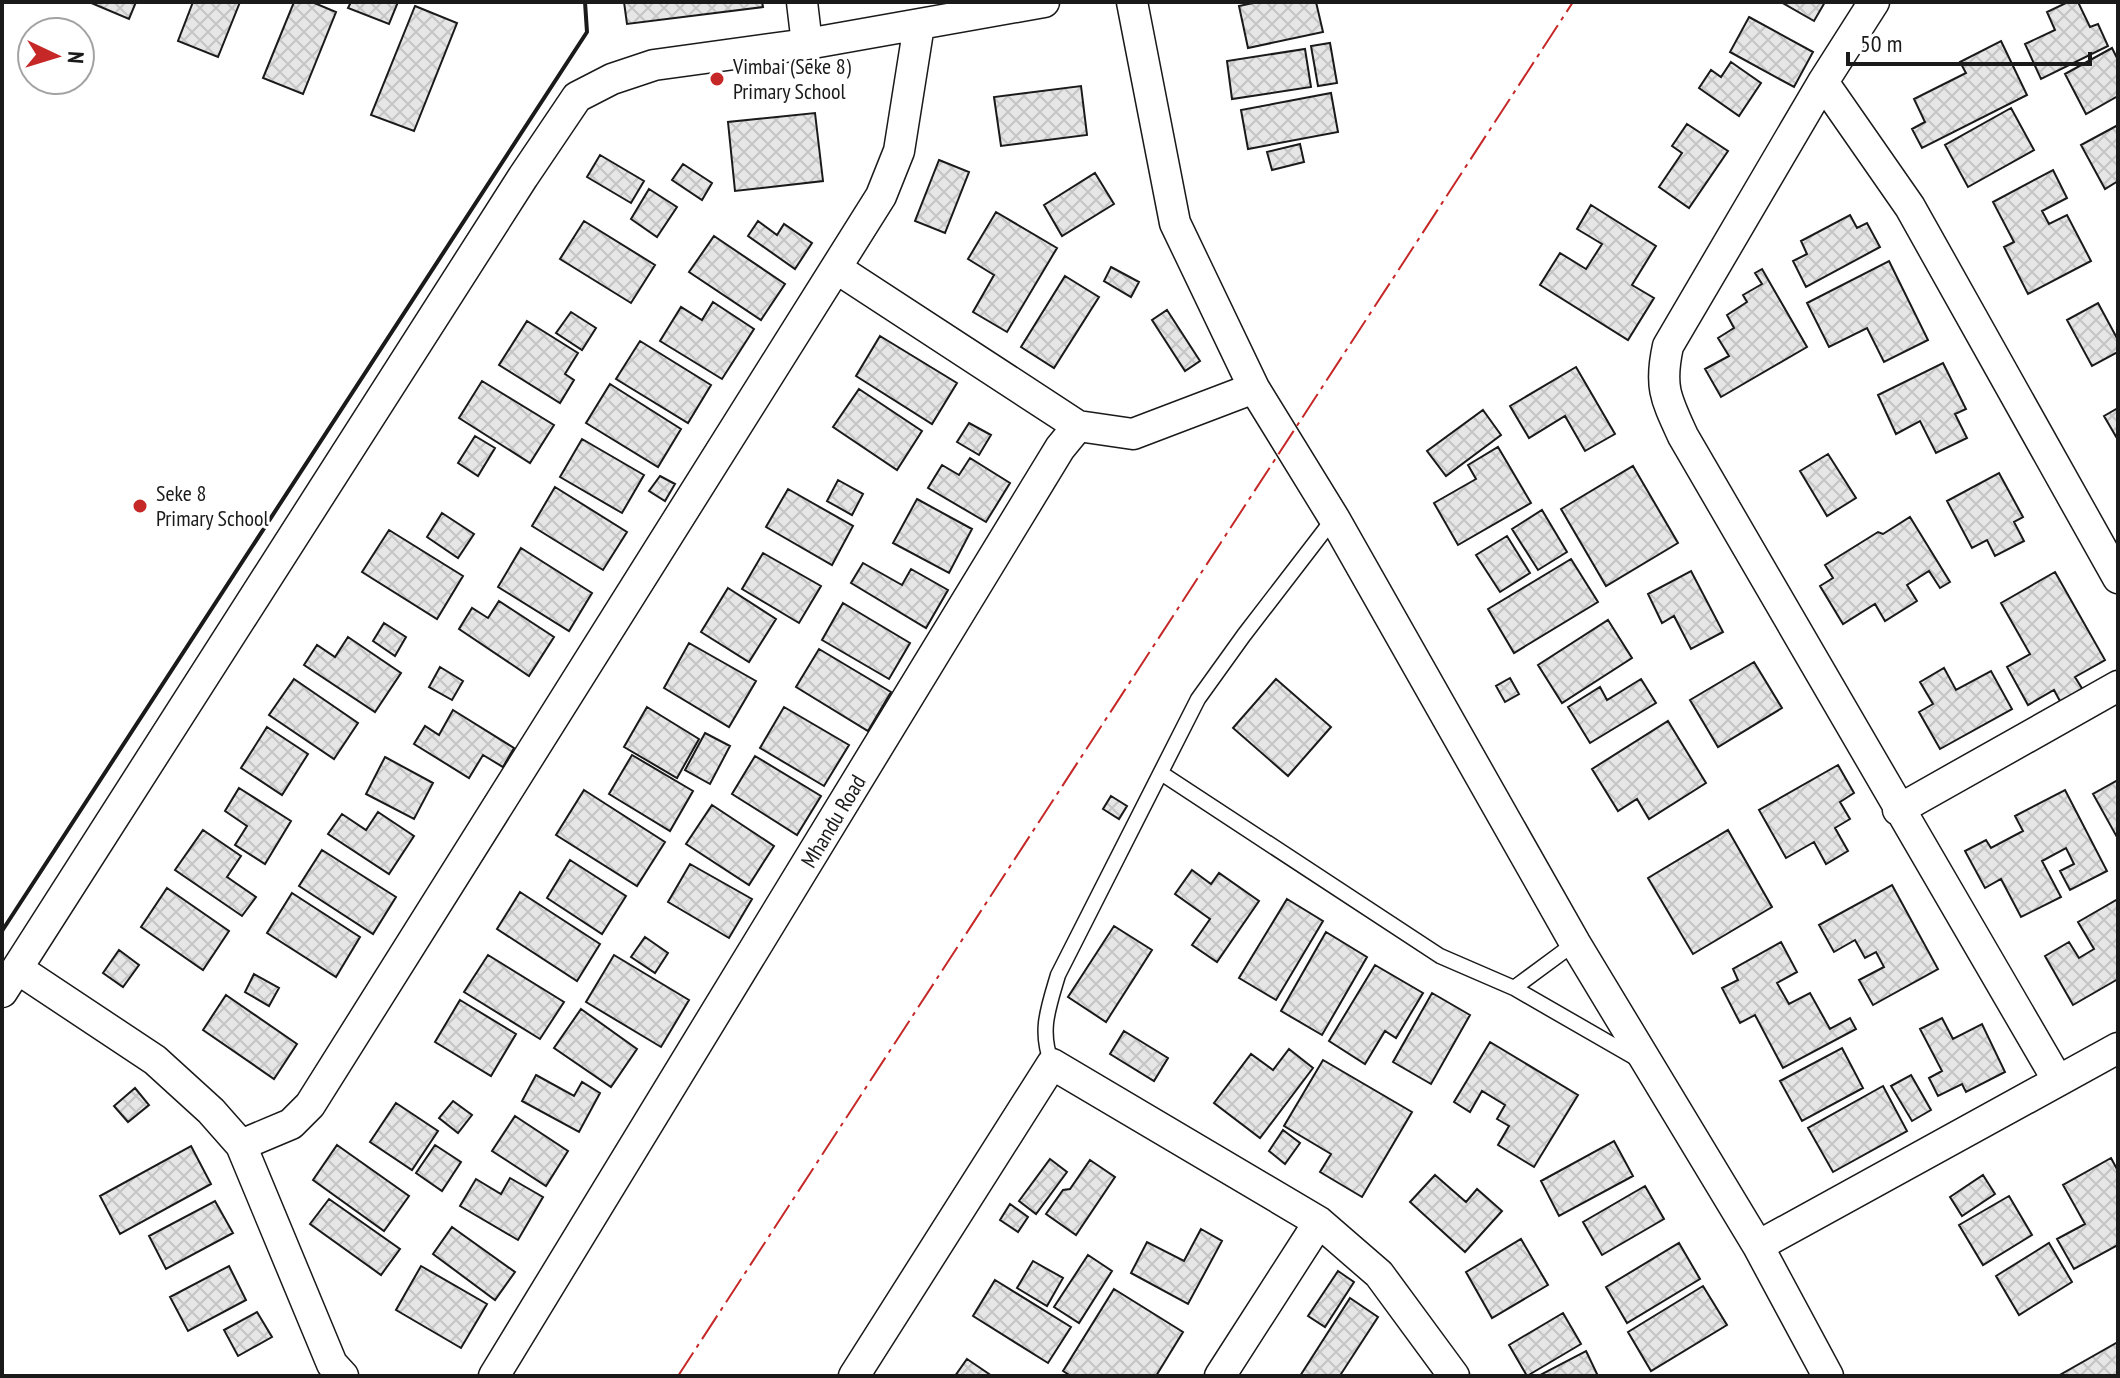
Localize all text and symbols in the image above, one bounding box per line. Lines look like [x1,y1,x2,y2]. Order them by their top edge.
north arrow [16,16,96,96]
scale bar [1848,16,2090,66]
text: 50 m [1860,28,1902,59]
text: N [62,50,90,64]
place label: Vimbai (Seke 8) Primary School [732,52,852,105]
marker: Vimbai (Seke 8) Primary School [708,70,726,88]
place label: Seke 8 Primary School [156,479,270,532]
marker: Seke 8 Primary School [131,497,149,515]
street label: Mhandu Road [794,769,872,873]

